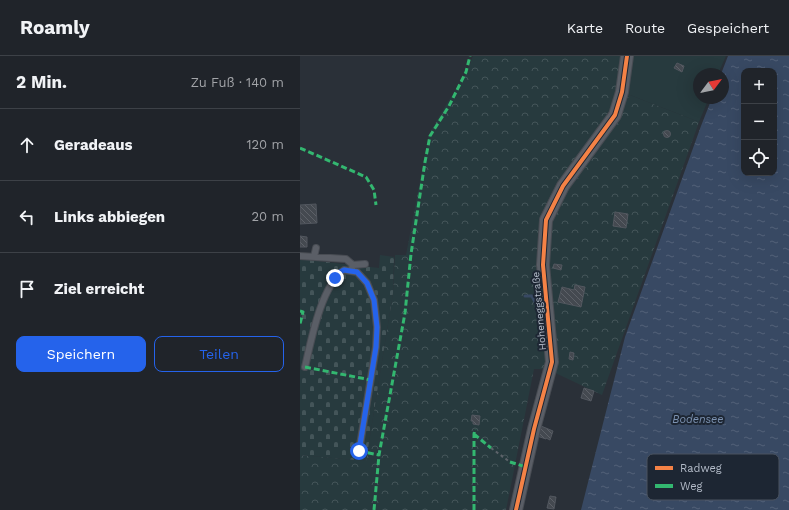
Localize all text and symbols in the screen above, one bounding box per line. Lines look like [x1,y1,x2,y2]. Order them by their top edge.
text: Roamly [20,16,90,39]
text: Karte [567,20,603,36]
text: Route [625,20,665,36]
text: Gespeichert [687,20,769,36]
north arrow [693,68,729,104]
map controls [741,68,777,176]
button: + [741,68,777,104]
text: 2 Min. [16,72,67,92]
text: Zu Fuß · 140 m [191,75,284,90]
button: − [741,104,777,140]
icon: ahead [16,134,38,156]
text: Geradeaus [54,136,133,154]
text: 120 m [246,137,284,152]
button: locate [741,140,777,176]
icon: left [16,206,38,228]
text: Links abbiegen [54,208,165,226]
text: 20 m [252,209,284,224]
route end [326,269,344,287]
street label: Hoheneggstraße [530,271,548,351]
icon: arrive [16,278,38,300]
text: Ziel erreicht [54,280,144,298]
button: Speichern [16,336,146,372]
button: Teilen [154,336,284,372]
water label: Bodensee [672,413,724,426]
route start [350,442,368,460]
legend [647,454,779,500]
text: Radweg [680,462,722,475]
text: Weg [680,480,703,493]

